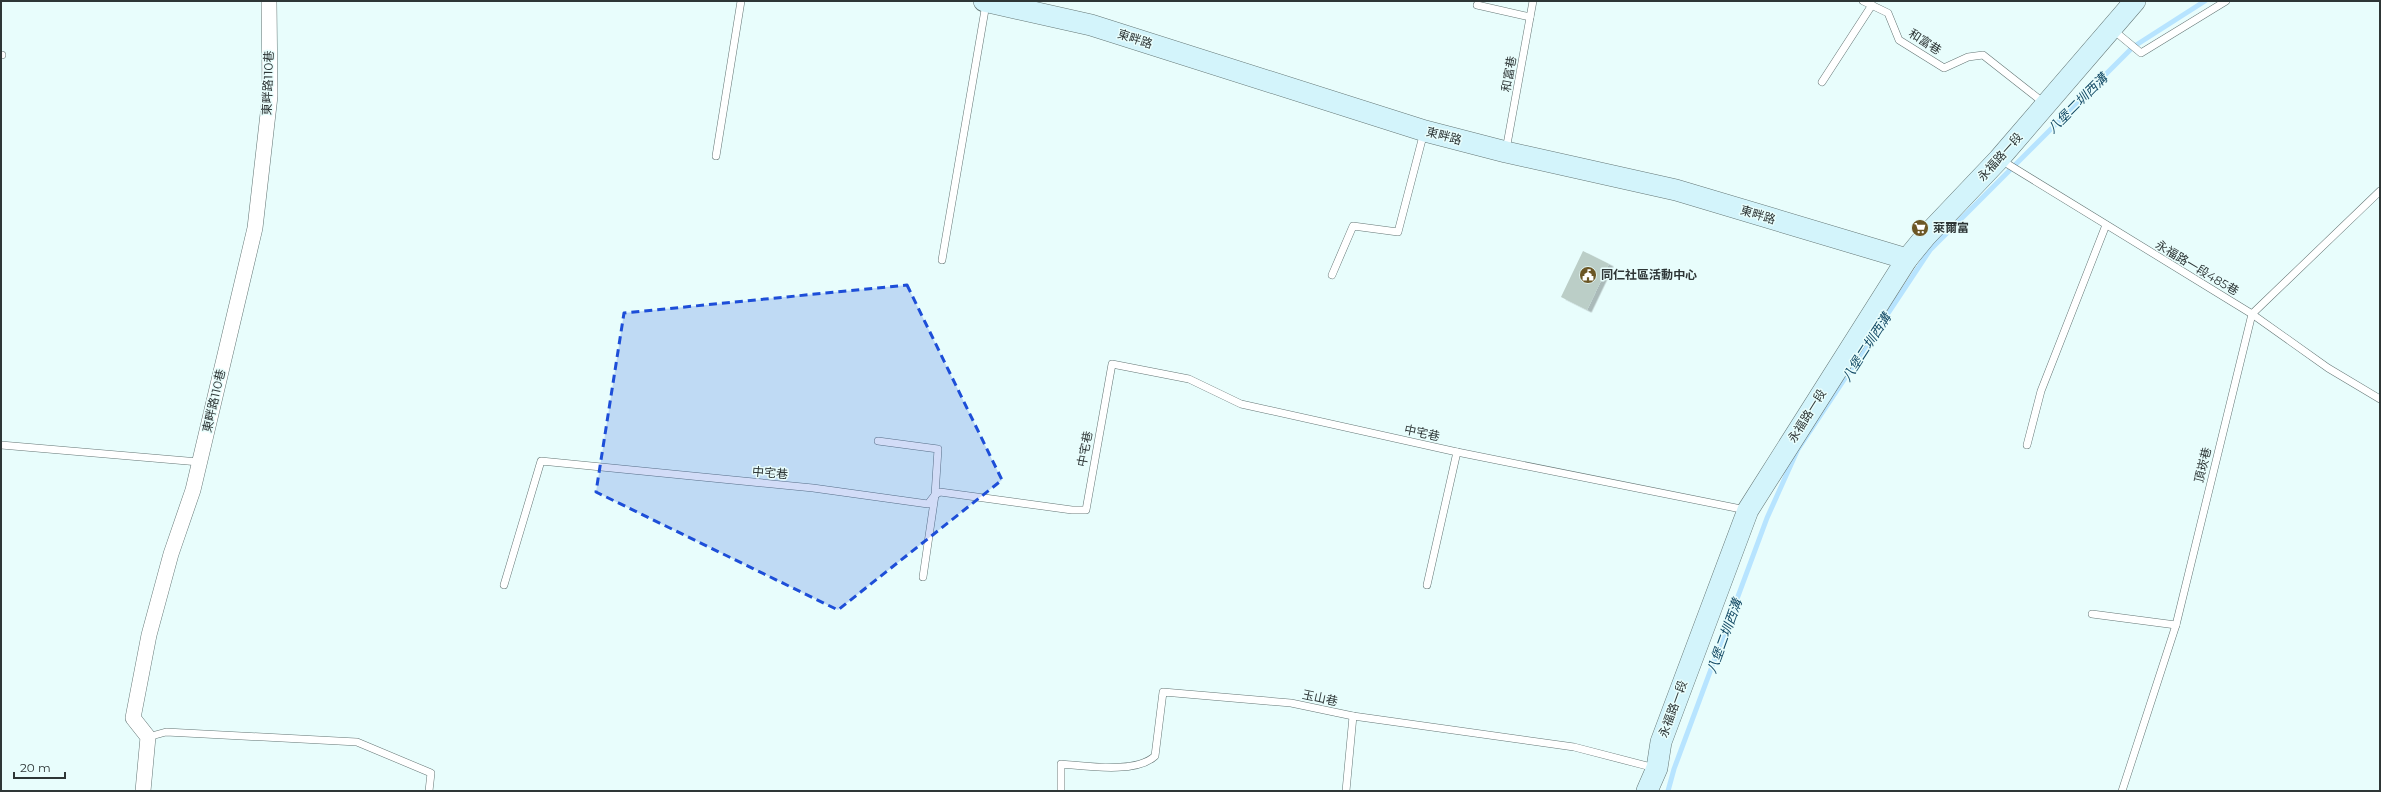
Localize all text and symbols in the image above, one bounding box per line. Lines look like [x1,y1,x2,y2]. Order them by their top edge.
street label: 和富巷 [1906,25,1944,58]
street label: 東畔路 [1116,26,1155,51]
street label: 東畔路110巷 [259,50,276,116]
street label: 和富巷 [1498,55,1519,93]
water label: 八堡二圳西溝 [2044,68,2112,136]
street label: 東畔路 [1425,124,1463,147]
street label: 永福路一段 [1974,129,2025,184]
street label: 東畔路 [1739,202,1778,227]
supermarket icon: 萊爾富 [1910,218,1930,238]
place label: 萊爾富 [1933,220,1969,235]
street label: 永福路一段485巷 [2153,237,2242,298]
public building icon: 同仁社區活動中心 [1578,265,1598,285]
place label: 同仁社區活動中心 [1601,267,1697,282]
water label: 八堡二圳西溝 [1838,308,1895,384]
street label: 東畔路110巷 [199,368,228,434]
street label: 永福路一段 [1784,386,1829,445]
street label: 中宅巷 [1403,421,1441,444]
street label: 中宅巷 [1074,430,1095,468]
street label: 頂崁巷 [2191,446,2214,484]
street label: 中宅巷 [751,463,789,482]
water label: 八堡二圳西溝 [1703,595,1746,675]
street label: 永福路一段 [1655,678,1690,740]
street label: 玉山巷 [1301,686,1339,709]
scale bar [14,754,65,780]
text: 20 m [20,760,51,775]

